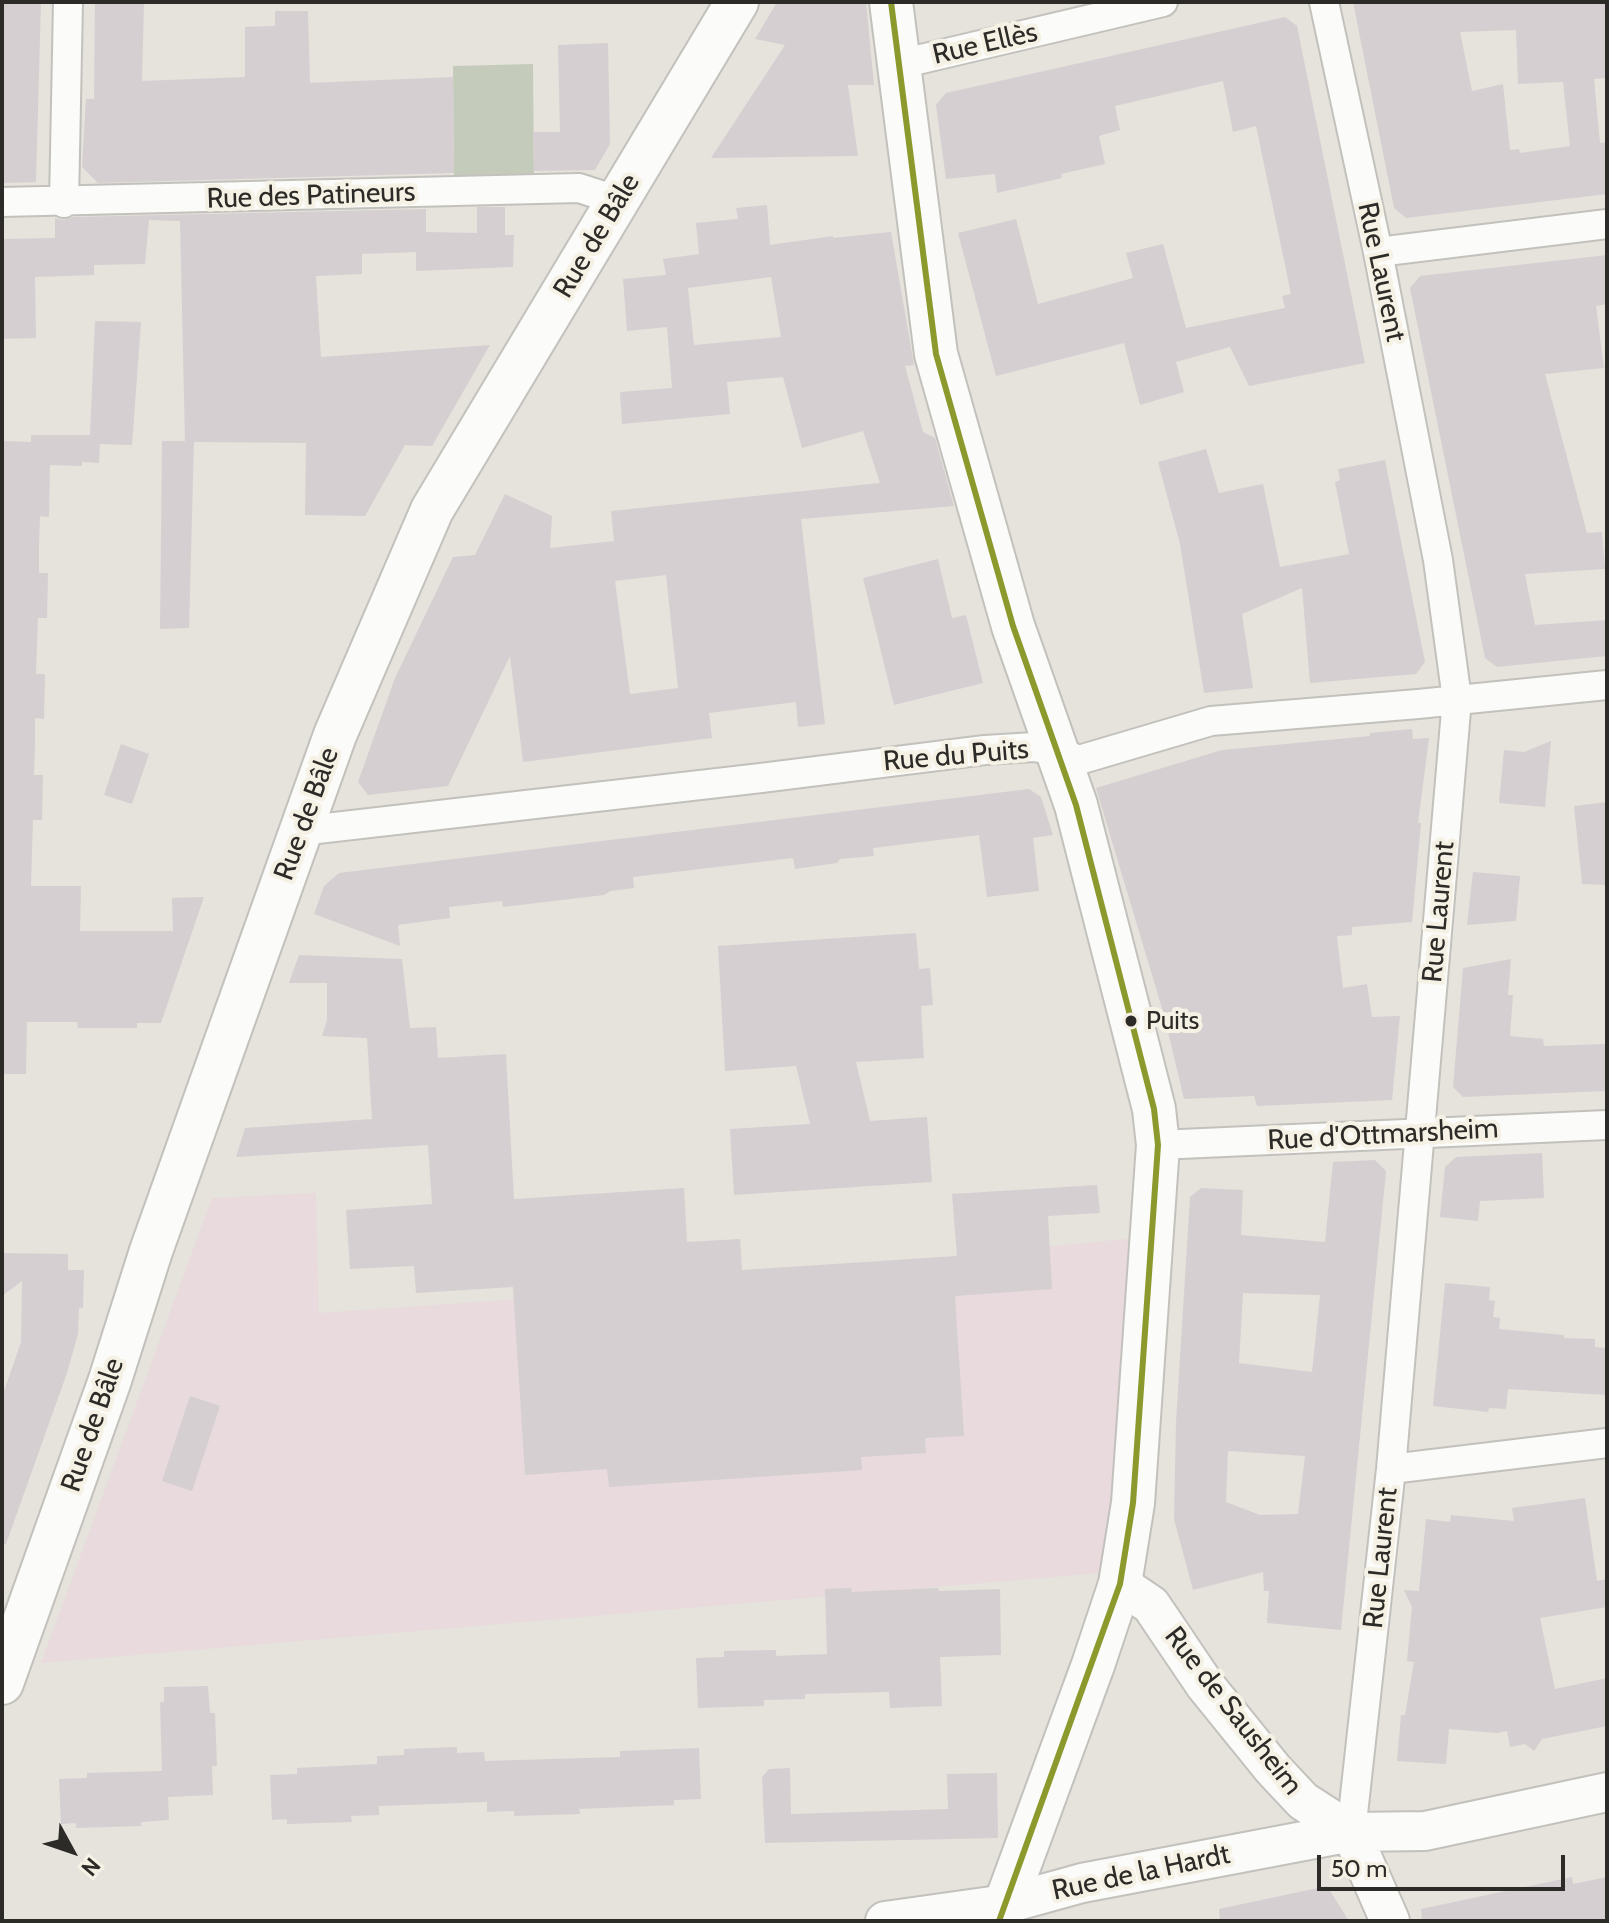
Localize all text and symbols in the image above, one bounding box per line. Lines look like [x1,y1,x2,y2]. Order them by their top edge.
street label: Rue Ellès [929,16,1041,72]
street label: Rue de Bâle [547,168,647,304]
street label: Rue des Patineurs [206,176,416,216]
street label: Rue Laurent [1350,199,1412,345]
street label: Rue du Puits [882,733,1030,779]
street label: Rue de Bâle [267,743,347,885]
street label: Rue Laurent [1416,840,1462,984]
place label: Puits [1146,1005,1199,1037]
marker: Puits [1123,1013,1139,1029]
street label: Rue d'Ottmarsheim [1267,1112,1499,1158]
street label: Rue de Bâle [54,1354,132,1496]
street label: Rue Laurent [1357,1486,1405,1630]
street label: Rue de Sausheim [1157,1620,1309,1802]
north arrow [32,1811,112,1891]
street label: Rue de la Hardt [1049,1838,1233,1908]
scale bar [1321,1839,1569,1889]
text: N [75,1852,106,1881]
text: 50 m [1331,1854,1387,1883]

